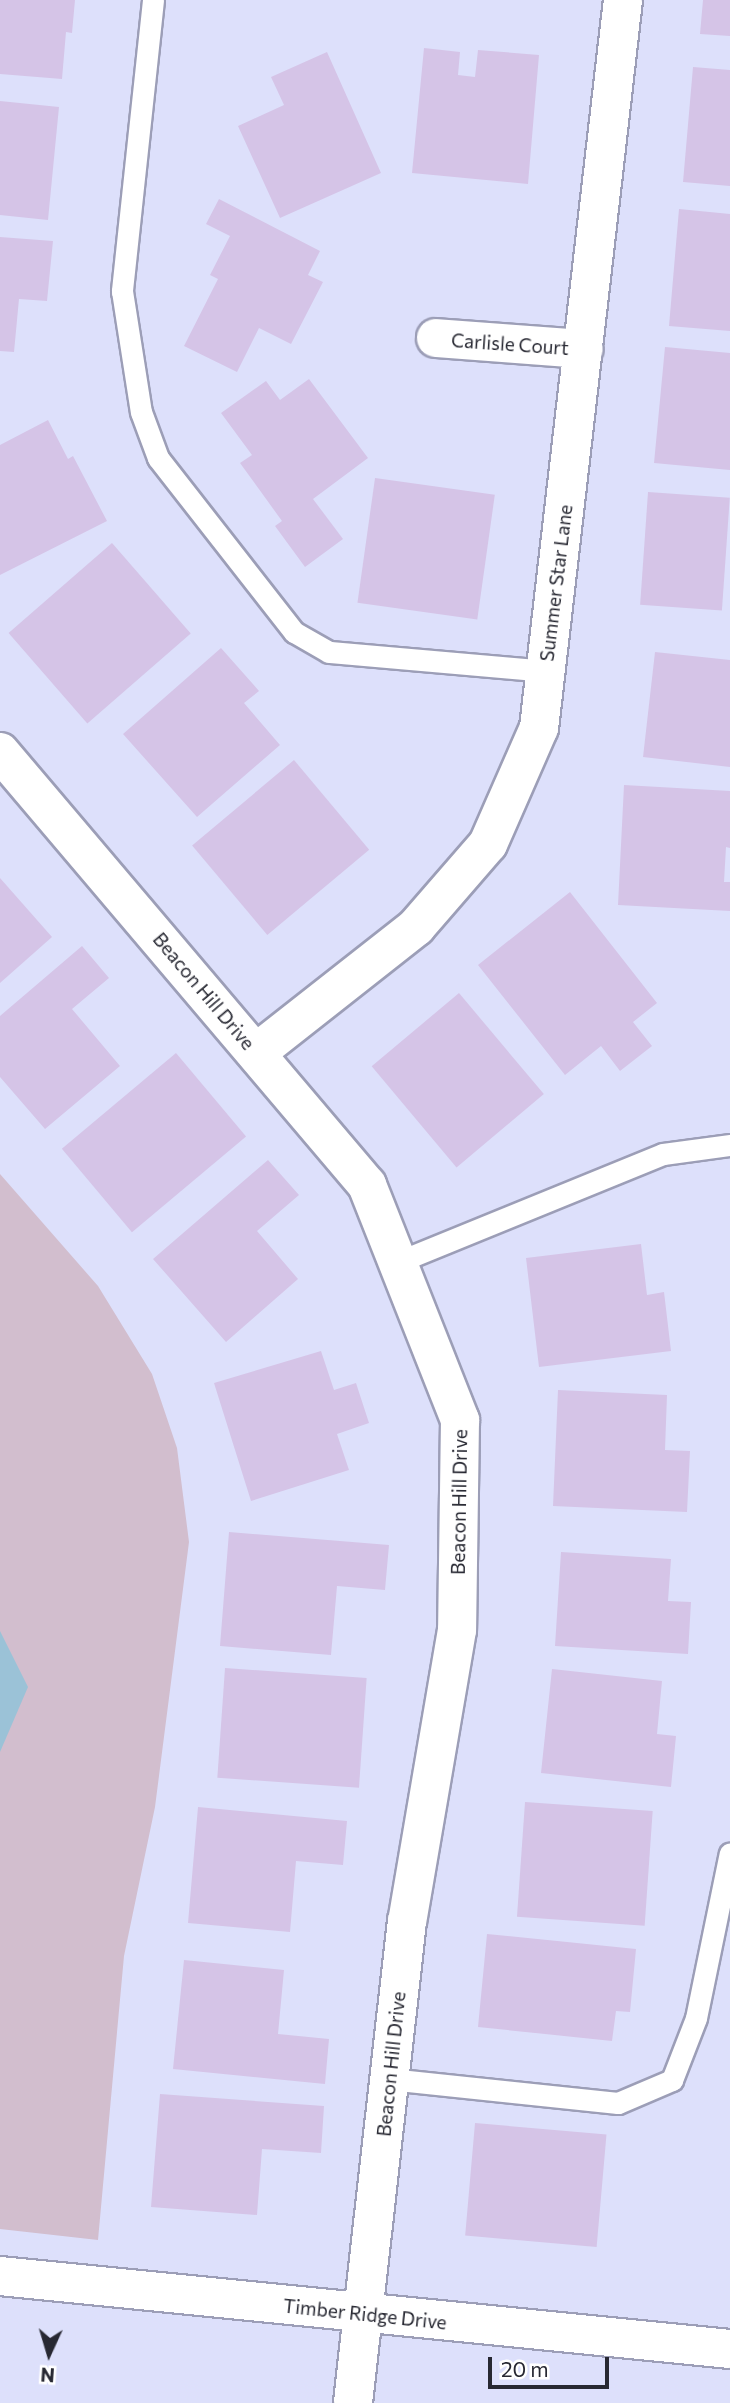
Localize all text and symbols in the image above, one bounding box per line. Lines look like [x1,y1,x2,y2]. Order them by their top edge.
street label: Carlisle Court [450,329,570,359]
street label: Summer Star Lane [535,503,577,663]
street label: Beacon Hill Drive [148,928,260,1054]
street label: Beacon Hill Drive [446,1429,472,1575]
street label: Beacon Hill Drive [372,1990,410,2138]
street label: Timber Ridge Drive [282,2294,448,2334]
north arrow [14,2319,84,2389]
scale bar [492,2344,613,2388]
text: 20 m [501,2356,549,2381]
text: N [40,2363,55,2387]

